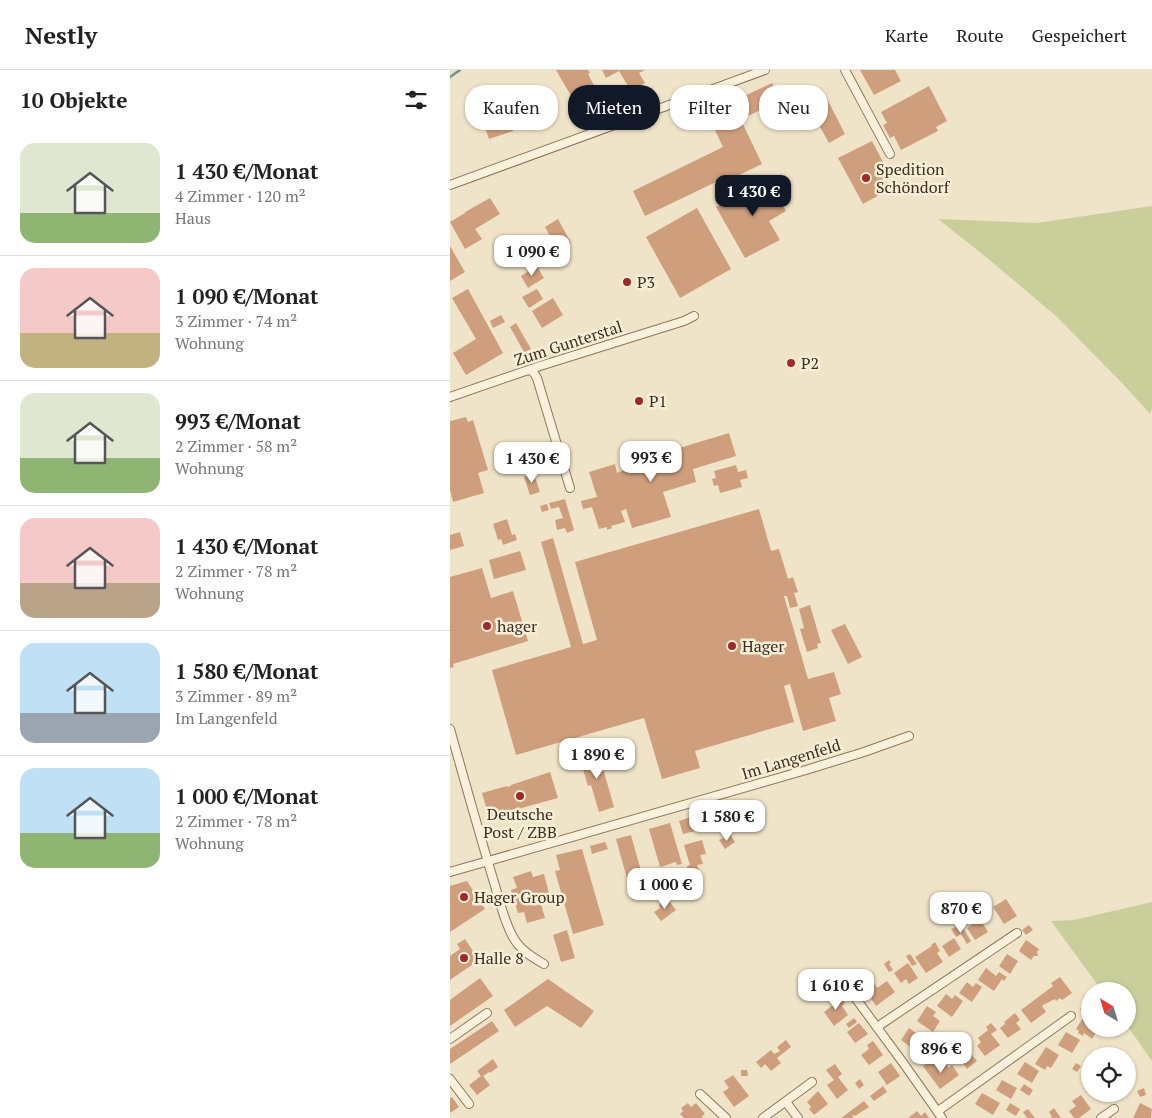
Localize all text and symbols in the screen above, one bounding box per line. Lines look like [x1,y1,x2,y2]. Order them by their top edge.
text: Nestly [25,19,97,51]
text: Karte [885,23,928,47]
text: Route [956,23,1004,47]
text: Gespeichert [1032,23,1127,47]
chip: Kaufen [465,85,558,130]
chip: Mieten [568,85,660,130]
chip: Filter [670,85,749,130]
chip: Neu [759,85,828,130]
text: 10 Objekte [20,86,127,114]
icon: filters [402,86,430,114]
text: 1 430 €/Monat [175,157,319,185]
place label: Spedition Schöndorf [876,158,951,198]
icon: home [60,163,120,223]
marker: Spedition Schöndorf [860,172,872,184]
pin: 1 430 € [707,174,799,217]
text: 1 430 € [726,180,780,202]
text: 4 Zimmer · 120 m² [175,185,306,207]
text: Haus [175,207,211,229]
pin: 1 090 € [486,234,578,277]
text: 1 090 € [505,240,559,262]
place label: P3 [637,271,655,293]
marker: P3 [621,276,633,288]
text: 1 090 €/Monat [175,282,319,310]
icon: home [60,288,120,348]
text: 3 Zimmer · 74 m² [175,310,297,332]
street label: Zum Gunterstal [511,315,625,371]
text: Wohnung [175,332,244,354]
place label: P2 [801,352,819,374]
marker: P2 [785,357,797,369]
place label: P1 [649,390,667,412]
marker: P1 [633,395,645,407]
text: 993 €/Monat [175,407,301,435]
icon: home [60,413,120,473]
text: 2 Zimmer · 58 m² [175,435,297,457]
pin: 993 € [616,440,686,483]
pin: 1 430 € [486,442,578,484]
text: 993 € [631,446,671,468]
text: 1 430 € [505,447,559,469]
text: Wohnung [175,457,244,479]
text: 1 430 €/Monat [175,532,319,560]
icon: home [60,538,120,598]
text: 2 Zimmer · 78 m² [175,560,297,582]
text: Wohnung [175,582,244,604]
place label: hager [497,615,538,637]
marker: hager [481,620,493,632]
place label: Hager [742,635,785,657]
marker: Hager [726,640,738,652]
text: 1 580 €/Monat [175,657,319,685]
icon: home [60,663,120,723]
text: 3 Zimmer · 89 m² [175,685,297,707]
text: Im Langenfeld [175,707,278,729]
street label: Im Langenfeld [739,733,843,785]
pin: 1 890 € [551,738,643,780]
text: 1 890 € [570,743,624,765]
text: 1 000 €/Monat [175,782,319,810]
icon: home [60,788,120,848]
marker: Deutsche Post / ZBB [514,790,526,802]
pin: 1 580 € [681,800,773,842]
place label: Deutsche Post / ZBB [483,803,557,843]
text: 1 580 € [700,805,754,827]
text: 2 Zimmer · 78 m² [175,810,297,832]
text: Wohnung [175,832,244,854]
pin: 1 000 € [619,868,711,910]
text: 1 000 € [638,873,692,895]
place label: Hager Group [474,886,564,908]
marker: Hager Group [458,891,470,903]
pin: 870 € [926,892,996,934]
text: 870 € [941,897,981,919]
place label: Halle 8 [474,947,524,969]
marker: Halle 8 [458,952,470,964]
pin: 1 610 € [790,968,882,1011]
text: 1 610 € [809,974,863,996]
north arrow [1081,982,1136,1038]
map controls [1081,982,1136,1102]
pin: 896 € [906,1032,976,1074]
text: 896 € [921,1037,961,1059]
button: locate [1081,1047,1136,1102]

